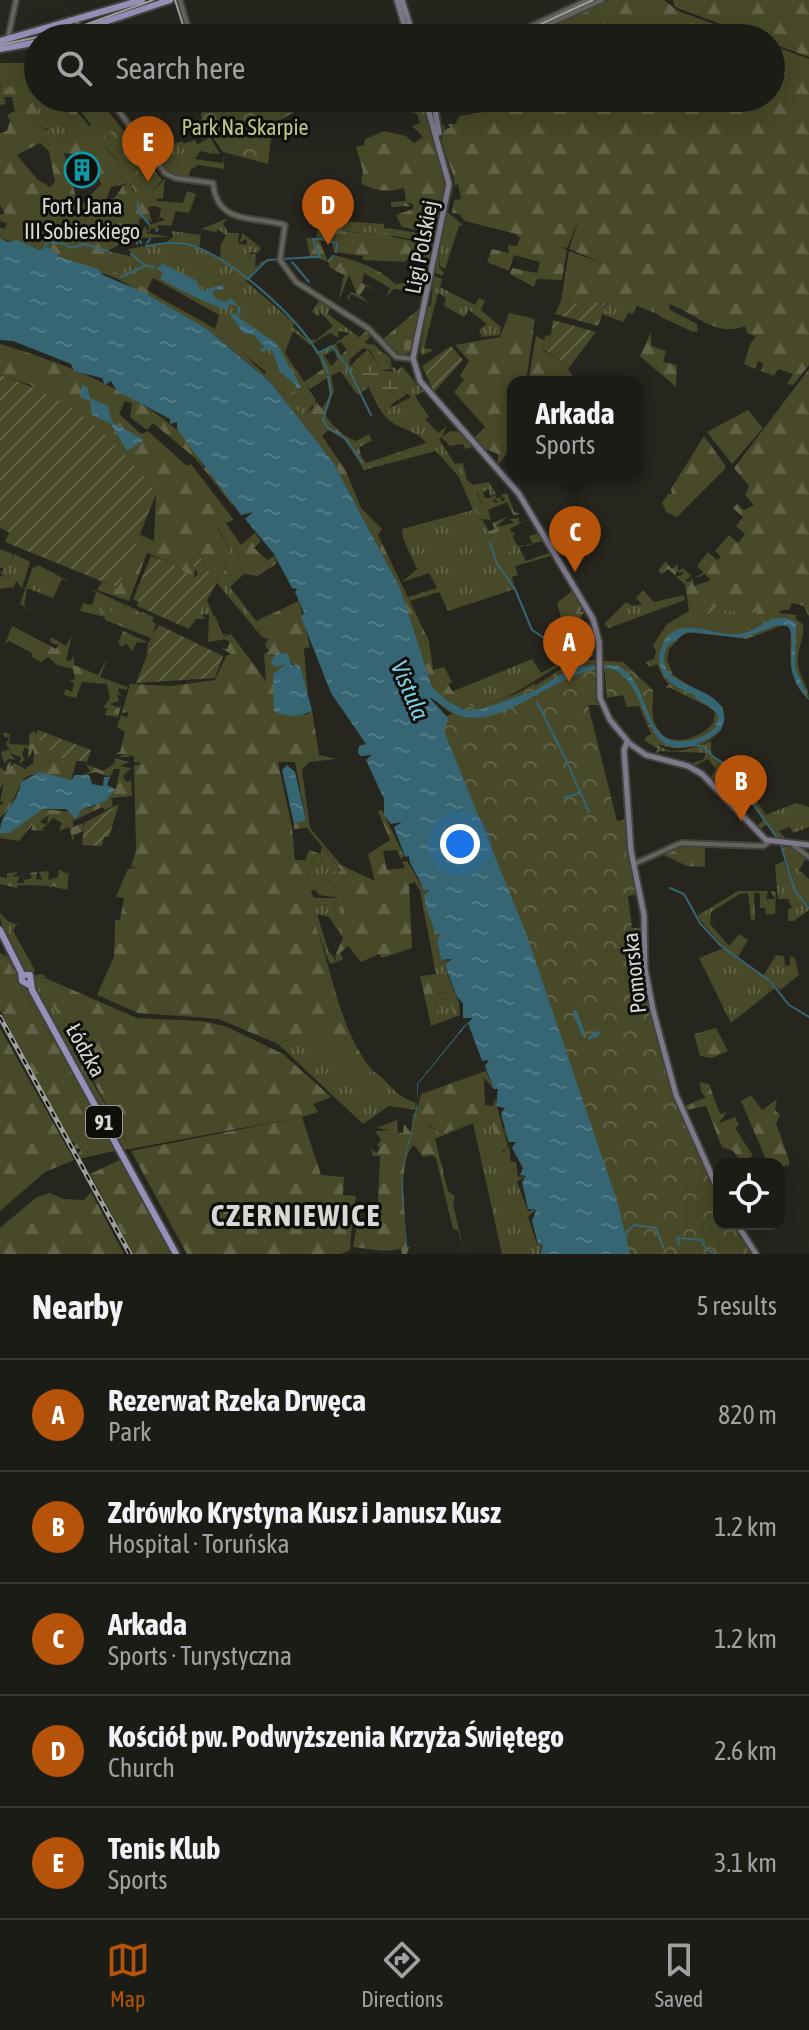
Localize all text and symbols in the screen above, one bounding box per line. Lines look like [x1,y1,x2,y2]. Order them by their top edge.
search box [24,24,785,112]
icon: search [52,46,96,90]
text: Search here [116,51,245,85]
park label: Park Na Skarpie [181,114,309,140]
pin: E [122,116,174,182]
building icon: Fort I Jana III Sobieskiego [63,151,101,189]
pin: D [302,179,354,245]
place label: Fort I Jana III Sobieskiego [24,193,140,244]
street label: Ligi Polskiej [399,198,443,296]
popup [507,376,643,480]
text: Arkada [536,396,614,430]
text: Sports [536,430,595,460]
pin: C [549,506,601,572]
pin: A [543,616,595,682]
water label: Vistula [386,656,434,724]
pin: B [715,755,767,821]
your location [440,824,480,864]
street label: Pomorska [617,931,651,1015]
street label: Łódzka [61,1019,111,1081]
road number: 91 [86,1106,122,1138]
map controls [713,1158,785,1230]
button: locate [713,1158,785,1230]
district label: CZERNIEWICE [211,1198,381,1232]
text: Nearby [32,1287,123,1326]
text: 5 results [696,1291,777,1321]
text: Rezerwat Rzeka Drwęca [108,1383,366,1417]
text: A [52,1400,64,1430]
text: 820 m [718,1400,777,1430]
text: Park [108,1417,151,1447]
text: Zdrówko Krystyna Kusz i Janusz Kusz [108,1495,501,1529]
text: B [52,1512,64,1542]
text: 1.2 km [714,1512,777,1542]
text: Hospital · Toruńska [108,1529,290,1559]
text: Arkada [108,1607,187,1641]
text: C [52,1624,64,1654]
text: 1.2 km [714,1624,777,1654]
text: Sports · Turystyczna [108,1641,292,1671]
text: Kościół pw. Podwyższenia Krzyża Świętego [108,1719,564,1753]
text: D [51,1736,65,1766]
text: 2.6 km [714,1736,777,1766]
text: Church [108,1753,175,1783]
text: Tenis Klub [108,1831,221,1865]
text: E [52,1848,64,1878]
text: 3.1 km [714,1848,777,1878]
text: Sports [108,1865,168,1895]
tab: Map [106,1938,150,2012]
tab: Directions [361,1938,443,2012]
tab: Saved [655,1938,703,2012]

